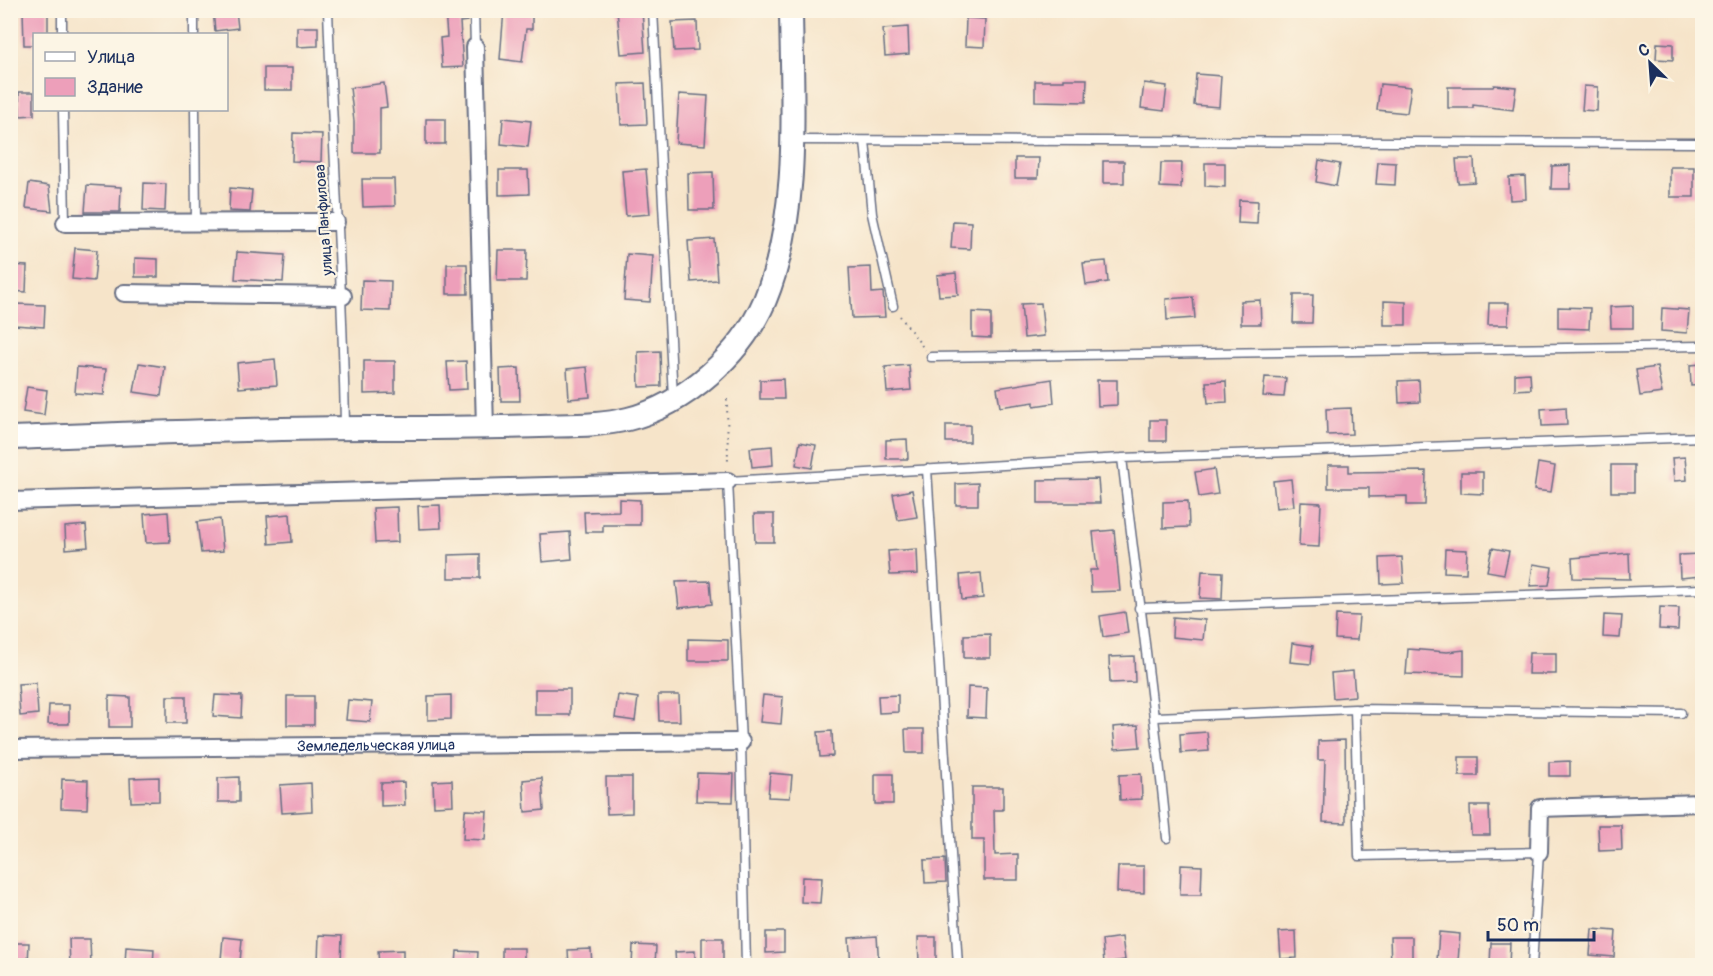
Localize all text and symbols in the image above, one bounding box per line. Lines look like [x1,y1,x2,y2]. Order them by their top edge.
legend [33,33,228,111]
north arrow [1620,33,1680,93]
text: С [1635,39,1653,61]
text: Улица [87,46,135,69]
text: Здание [87,76,143,99]
street label: улица Панфилова [311,164,337,277]
street label: Земледельческая улица [297,735,455,756]
scale bar [1488,904,1594,942]
text: 50 m [1497,914,1539,937]

